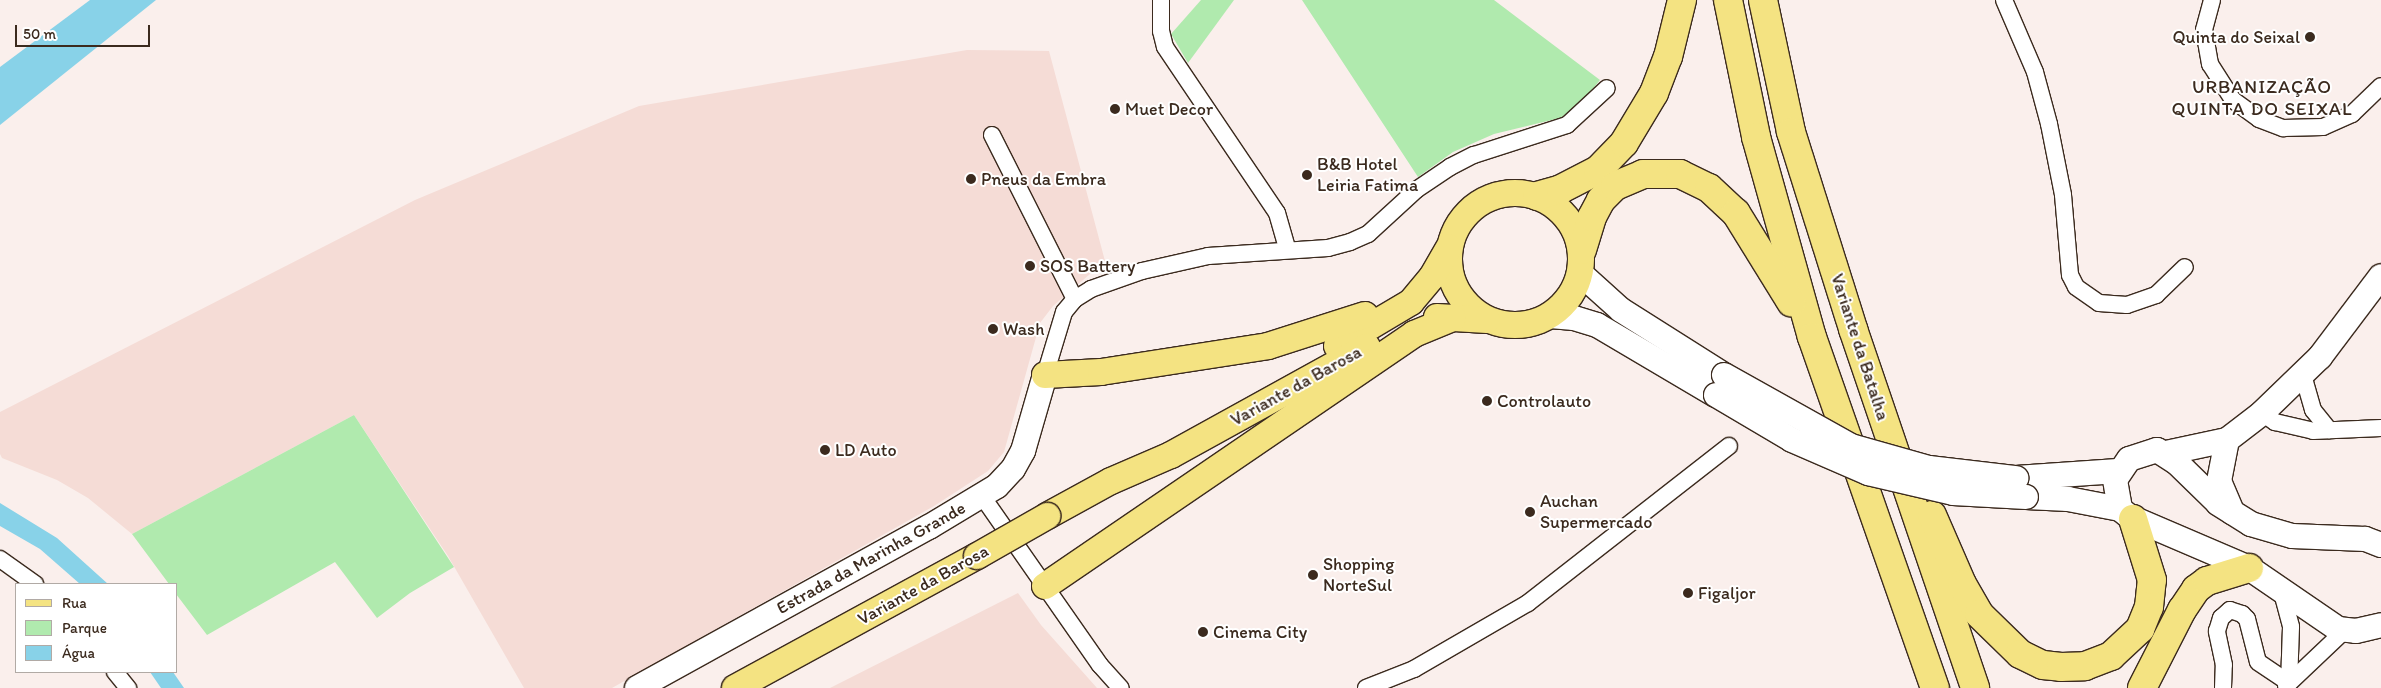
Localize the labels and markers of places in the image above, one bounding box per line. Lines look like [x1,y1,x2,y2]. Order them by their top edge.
place label: Quinta do Seixal [2172,26,2300,48]
marker: Quinta do Seixal [2304,31,2316,43]
place label: Muet Decor [1125,98,1213,120]
marker: Muet Decor [1109,103,1121,115]
place label: B&B Hotel Leiria Fatima [1317,154,1418,196]
place label: Pneus da Embra [981,168,1106,190]
marker: B&B Hotel Leiria Fatima [1301,169,1313,181]
marker: Pneus da Embra [965,173,977,185]
place label: SOS Battery [1040,255,1135,277]
marker: SOS Battery [1024,260,1036,272]
place label: Wash [1003,318,1044,340]
marker: Wash [987,323,999,335]
place label: Controlauto [1497,390,1591,412]
marker: Controlauto [1481,395,1493,407]
place label: LD Auto [835,439,897,461]
marker: LD Auto [819,444,831,456]
place label: Auchan Supermercado [1540,491,1652,534]
marker: Auchan Supermercado [1524,506,1536,518]
place label: Shopping NorteSul [1323,554,1394,596]
marker: Shopping NorteSul [1307,569,1319,581]
place label: Figaljor [1698,582,1756,604]
marker: Figaljor [1682,587,1694,599]
place label: Cinema City [1213,621,1307,643]
marker: Cinema City [1197,626,1209,638]

